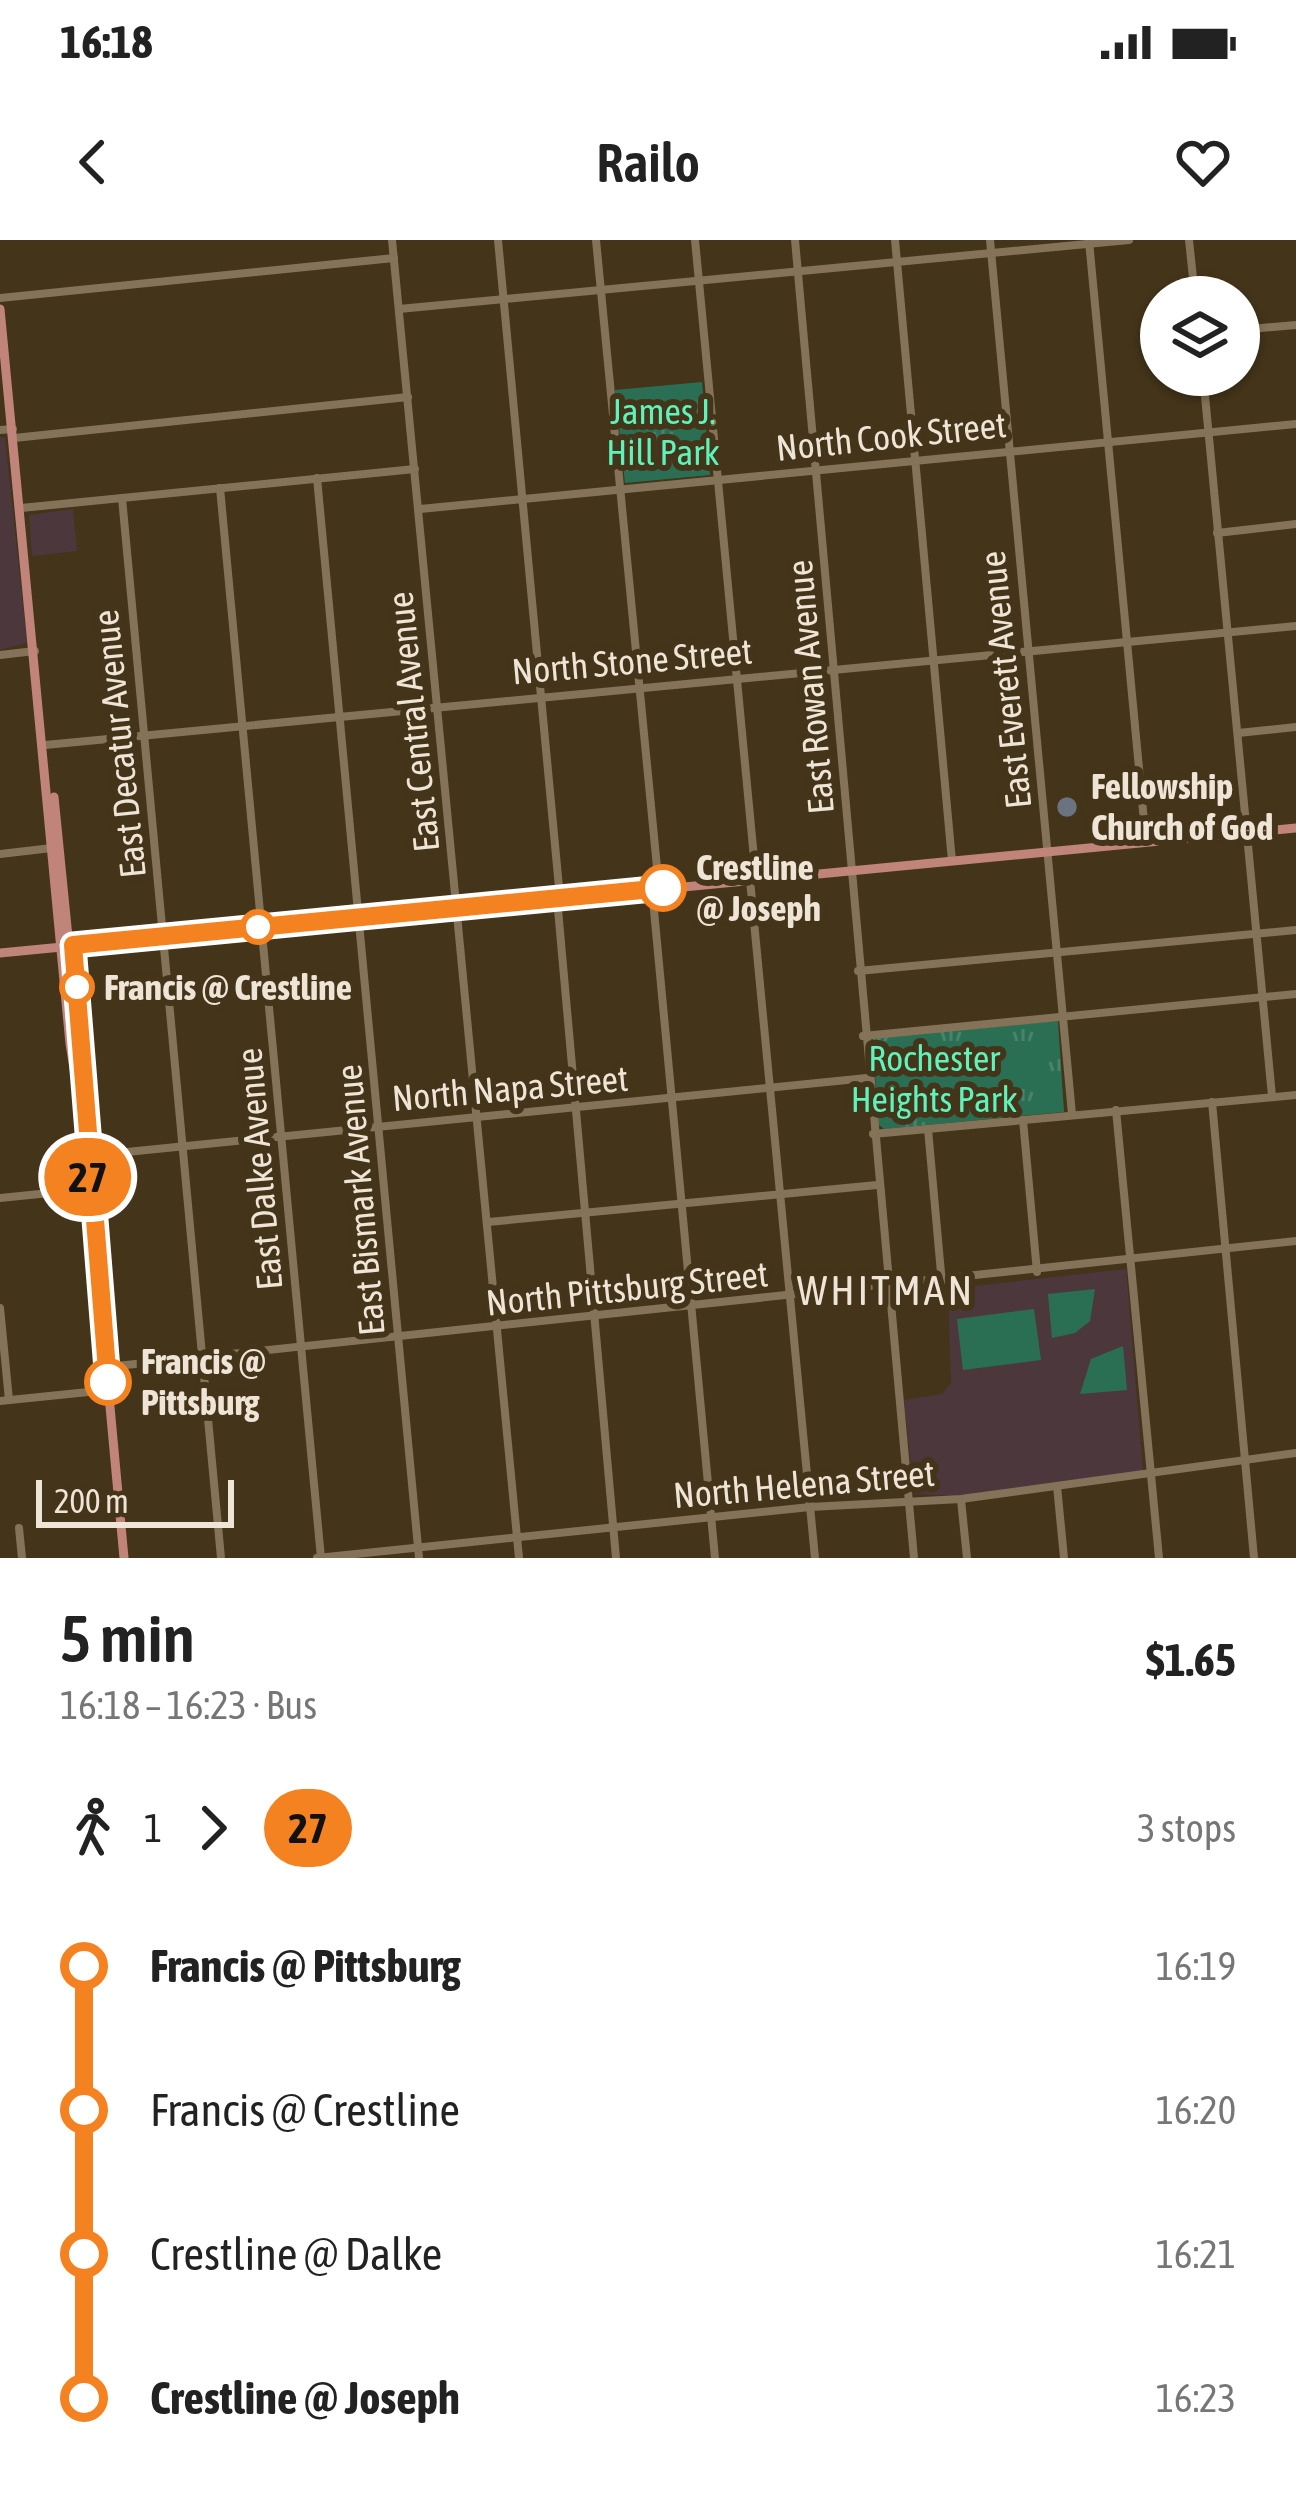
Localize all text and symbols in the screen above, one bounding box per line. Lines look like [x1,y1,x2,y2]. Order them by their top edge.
text: 16:18 [60,16,153,68]
icon: back [60,129,126,195]
icon: heart [1170,129,1236,195]
text: Railo [596,132,700,193]
map controls [1140,276,1260,396]
button: layers [1140,276,1260,396]
park label: James J. Hill Park [606,390,720,473]
street label: North Cook Street [774,403,1008,469]
street label: East Everett Avenue [971,549,1039,811]
street label: East Rowan Avenue [778,558,842,816]
street label: East Central Avenue [378,590,448,854]
street label: East Decatur Avenue [84,608,154,880]
street label: North Stone Street [510,630,754,692]
place label: Fellowship Church of God [1091,765,1273,848]
marker: Fellowship Church of God [1054,794,1080,820]
place label: Crestline @ Joseph [696,846,821,929]
marker: Crestline @ Joseph [641,866,685,910]
unlabelled marker [242,911,274,943]
place label: Francis @ Crestline [104,966,352,1008]
marker: Francis @ Crestline [61,971,93,1003]
park label: Rochester Heights Park [851,1037,1017,1120]
street label: East Dalke Avenue [228,1046,290,1292]
street label: North Napa Street [390,1057,630,1119]
street label: East Bismark Avenue [327,1063,393,1337]
line badge: 27 [34,1138,142,1216]
text: 27 [68,1153,108,1201]
street label: North Pittsburg Street [484,1252,770,1324]
district label: WHITMAN [797,1266,975,1314]
place label: Francis @ Pittsburg [141,1340,266,1423]
marker: Francis @ Pittsburg [86,1360,130,1404]
street label: North Helena Street [672,1452,936,1516]
scale bar [36,1474,234,1527]
text: 200 m [54,1482,129,1520]
text: 5 min [60,1600,195,1676]
text: $1.65 [1146,1634,1236,1686]
text: 16:18 – 16:23 · Bus [60,1683,317,1727]
icon: walk [60,1795,126,1861]
icon: forward [180,1795,246,1861]
text: 27 [288,1804,328,1852]
text: 1 [144,1806,162,1850]
text: 3 stops [1137,1806,1236,1850]
text: Francis @ Pittsburg [150,1940,461,1992]
text: 16:19 [1156,1944,1236,1988]
text: Francis @ Crestline [150,2084,460,2136]
text: 16:20 [1156,2088,1236,2132]
text: Crestline @ Dalke [150,2228,442,2280]
text: 16:21 [1156,2232,1236,2276]
text: Crestline @ Joseph [150,2372,460,2424]
text: 16:23 [1156,2376,1236,2420]

